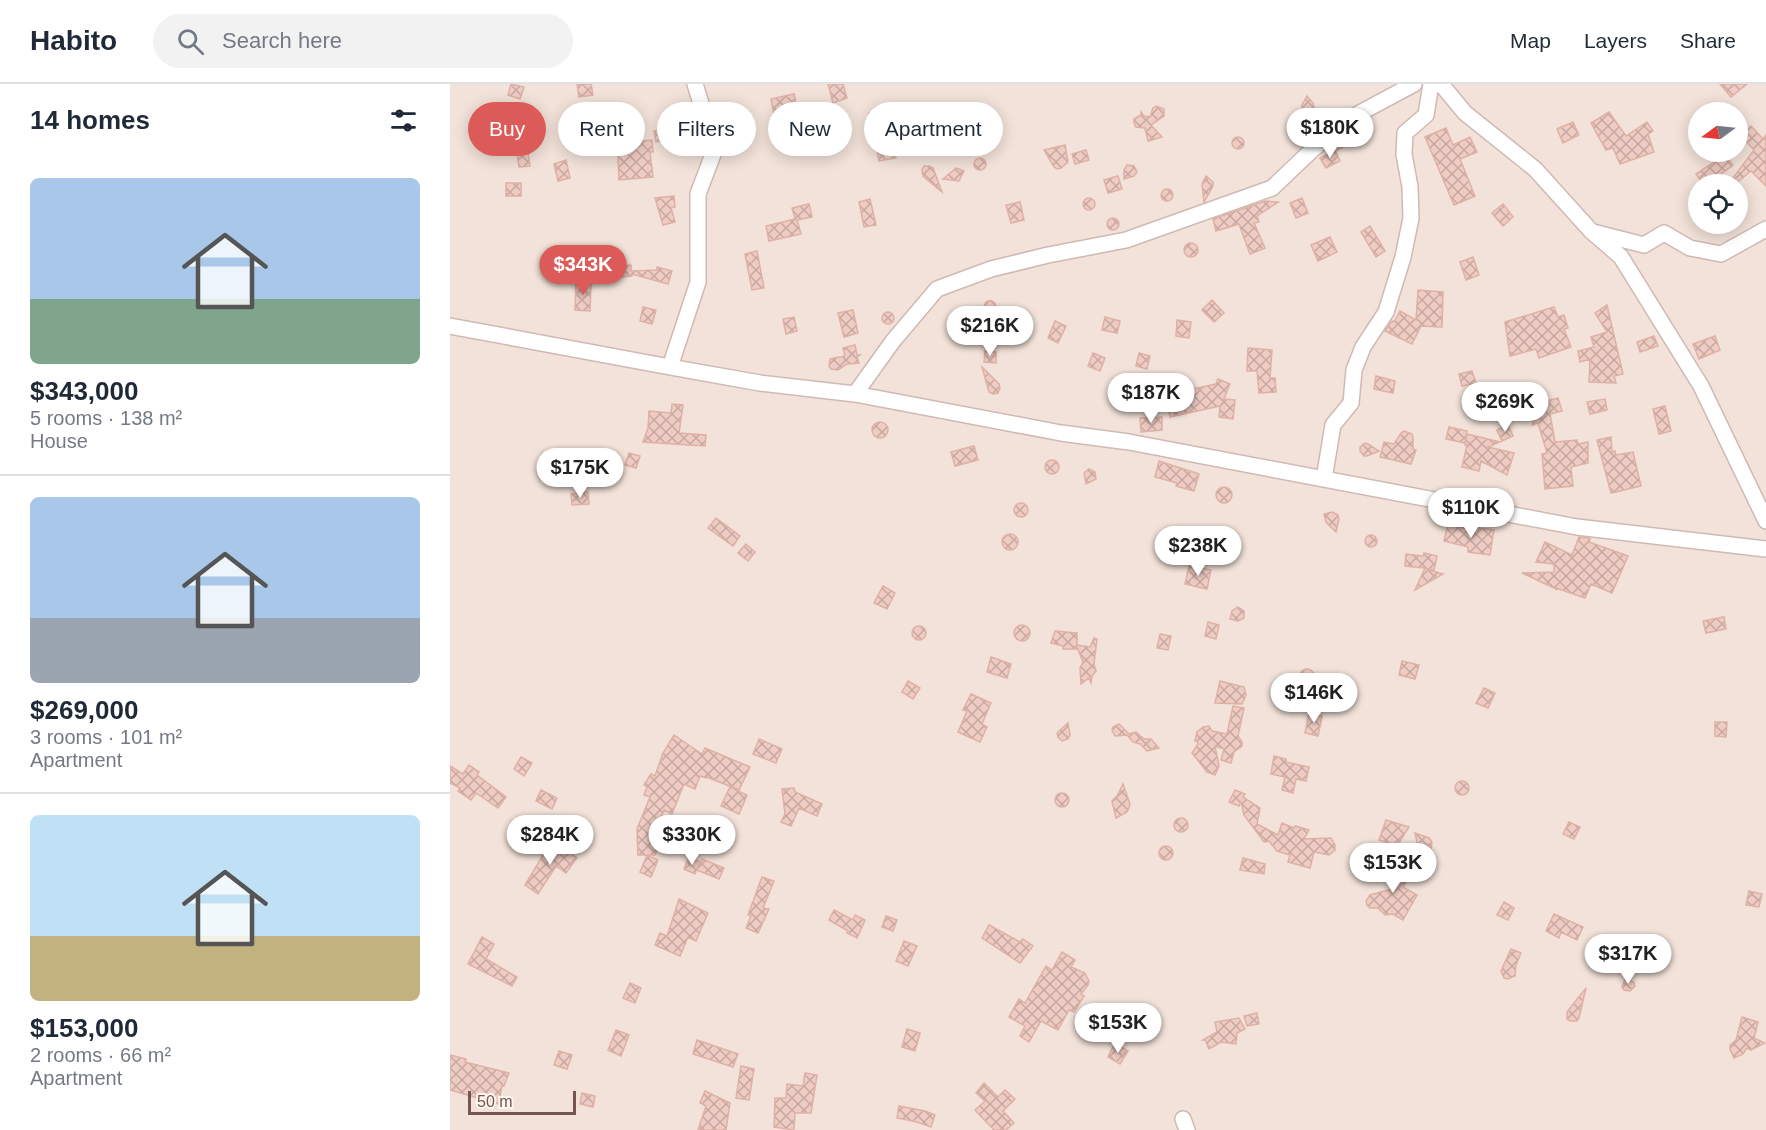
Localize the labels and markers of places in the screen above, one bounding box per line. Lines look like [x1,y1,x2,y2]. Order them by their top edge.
pin: $180K [1288,108,1372,159]
pin: $343K [541,245,625,296]
pin: $216K [948,306,1032,357]
pin: $187K [1109,373,1193,424]
pin: $269K [1463,382,1547,433]
pin: $175K [538,448,622,499]
pin: $110K [1429,488,1513,539]
pin: $238K [1156,526,1240,577]
pin: $146K [1272,673,1356,724]
pin: $284K [508,815,592,866]
pin: $330K [650,815,734,866]
pin: $153K [1351,843,1435,894]
pin: $317K [1586,934,1670,985]
pin: $153K [1076,1003,1160,1054]

